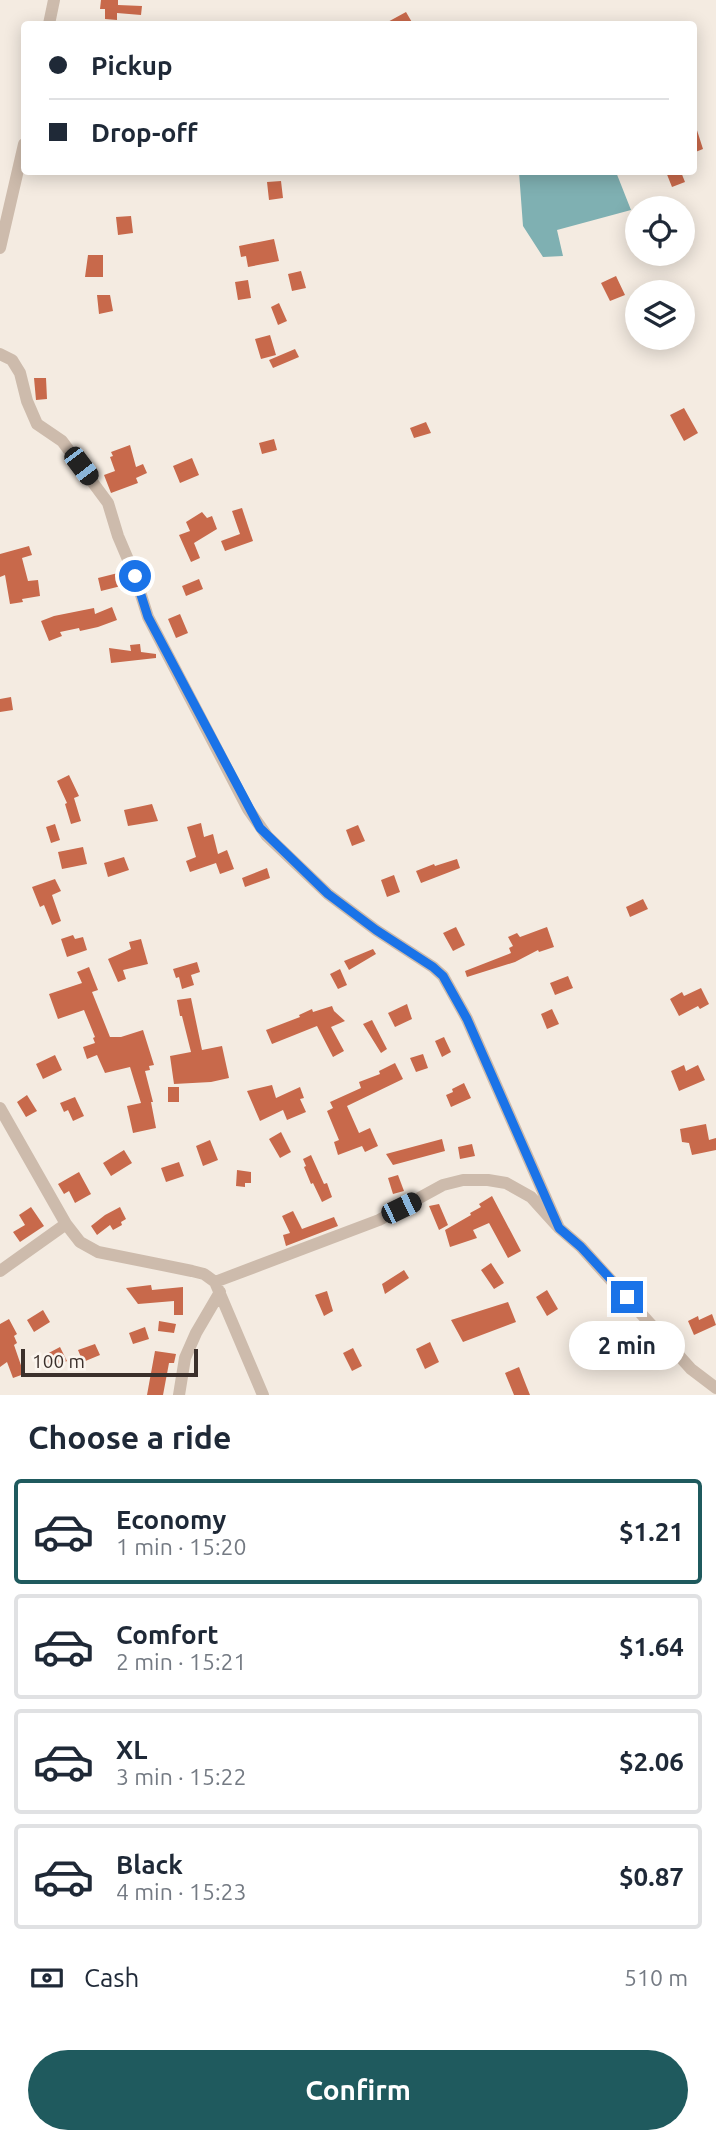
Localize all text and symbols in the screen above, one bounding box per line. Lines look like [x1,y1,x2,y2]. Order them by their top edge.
text: Pickup [91,51,173,80]
text: Drop-off [91,118,198,147]
map controls [625,196,695,350]
button: locate [625,196,695,266]
button: layers [625,280,695,350]
car [60,443,103,489]
route start [119,560,151,592]
car [378,1189,425,1227]
route end [611,1281,643,1313]
callout: 2 min [569,1322,685,1370]
text: 2 min [598,1333,656,1358]
scale bar [21,1346,198,1378]
text: 100 m [32,1350,85,1372]
text: Choose a ride [28,1419,231,1455]
icon: car [32,1500,95,1563]
text: Economy [116,1505,226,1534]
text: $1.21 [619,1517,684,1546]
text: 1 min · 15:20 [116,1534,247,1559]
icon: car [32,1615,95,1678]
text: Comfort [116,1620,219,1649]
text: $1.64 [619,1632,684,1661]
text: 2 min · 15:21 [116,1649,247,1674]
icon: car [32,1730,95,1793]
text: XL [116,1735,147,1764]
text: $2.06 [619,1747,684,1776]
text: 3 min · 15:22 [116,1764,247,1789]
icon: car [32,1845,95,1908]
text: Black [116,1850,183,1879]
text: $0.87 [619,1862,684,1891]
text: 4 min · 15:23 [116,1879,247,1904]
icon: cash [28,1959,66,1997]
text: Cash [84,1963,139,1992]
text: 510 m [624,1965,688,1990]
button: Confirm [28,2050,688,2130]

